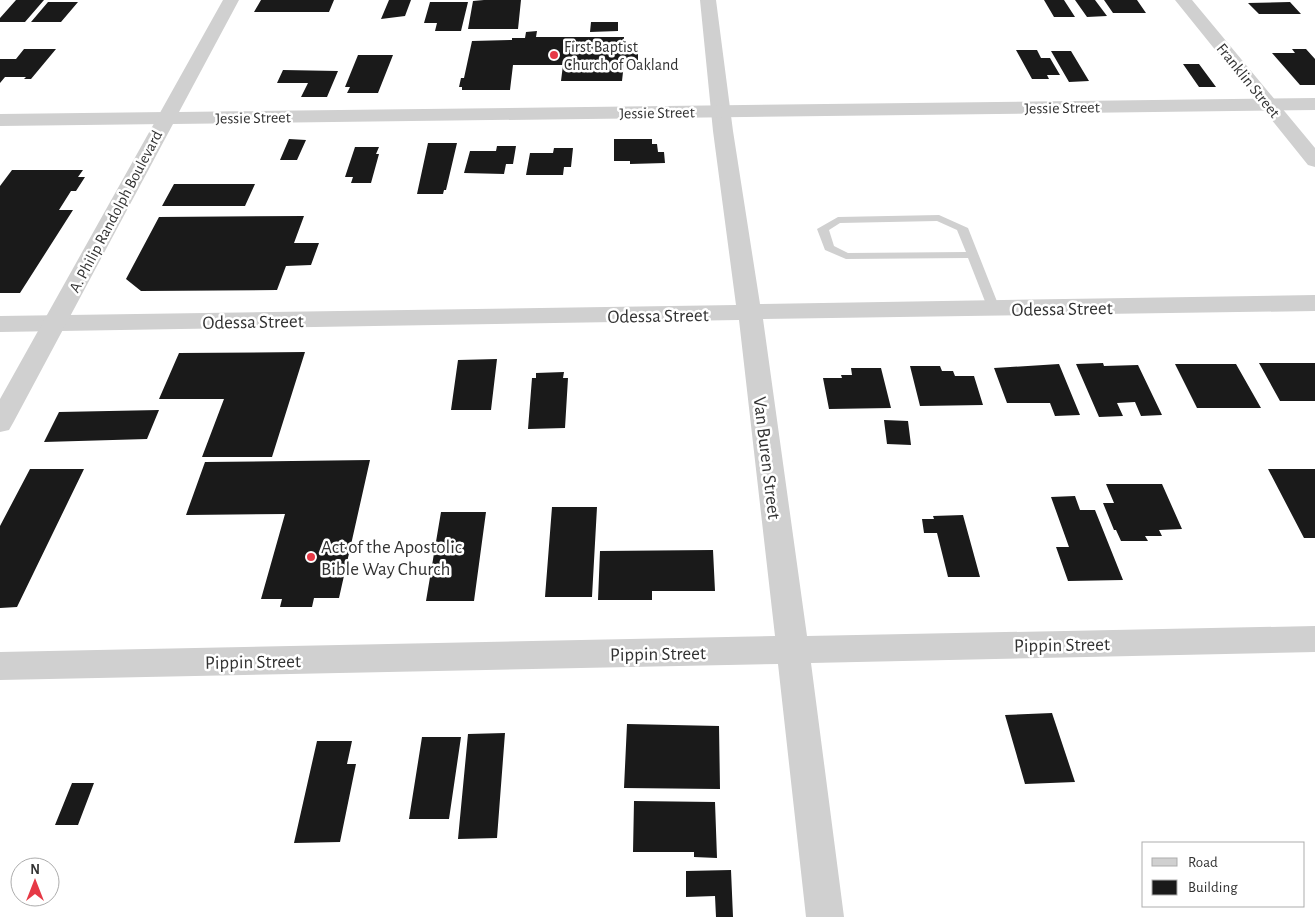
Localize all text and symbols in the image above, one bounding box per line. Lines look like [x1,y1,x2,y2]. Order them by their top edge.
place label: First Baptist Church of Oakland [564,39,679,73]
street label: Franklin Street [1214,40,1283,121]
marker: First Baptist Church of Oakland [548,49,560,61]
street label: Jessie Street [1024,99,1100,117]
street label: Jessie Street [619,104,695,122]
street label: Jessie Street [215,109,291,127]
street label: A. Philip Randolph Boulevard [66,128,165,295]
street label: Odessa Street [1011,299,1113,320]
street label: Odessa Street [607,306,709,327]
street label: Odessa Street [202,312,304,333]
street label: Van Buren Street [750,396,783,521]
place label: Act of the Apostolic Bible Way Church [321,538,462,579]
marker: Act of the Apostolic Bible Way Church [305,551,317,563]
street label: Pippin Street [1014,635,1110,656]
street label: Pippin Street [610,644,706,665]
street label: Pippin Street [205,652,301,673]
legend [1142,842,1305,907]
text: Road [1188,855,1218,870]
north arrow [10,857,60,907]
text: N [30,863,40,877]
text: Building [1188,880,1238,895]

